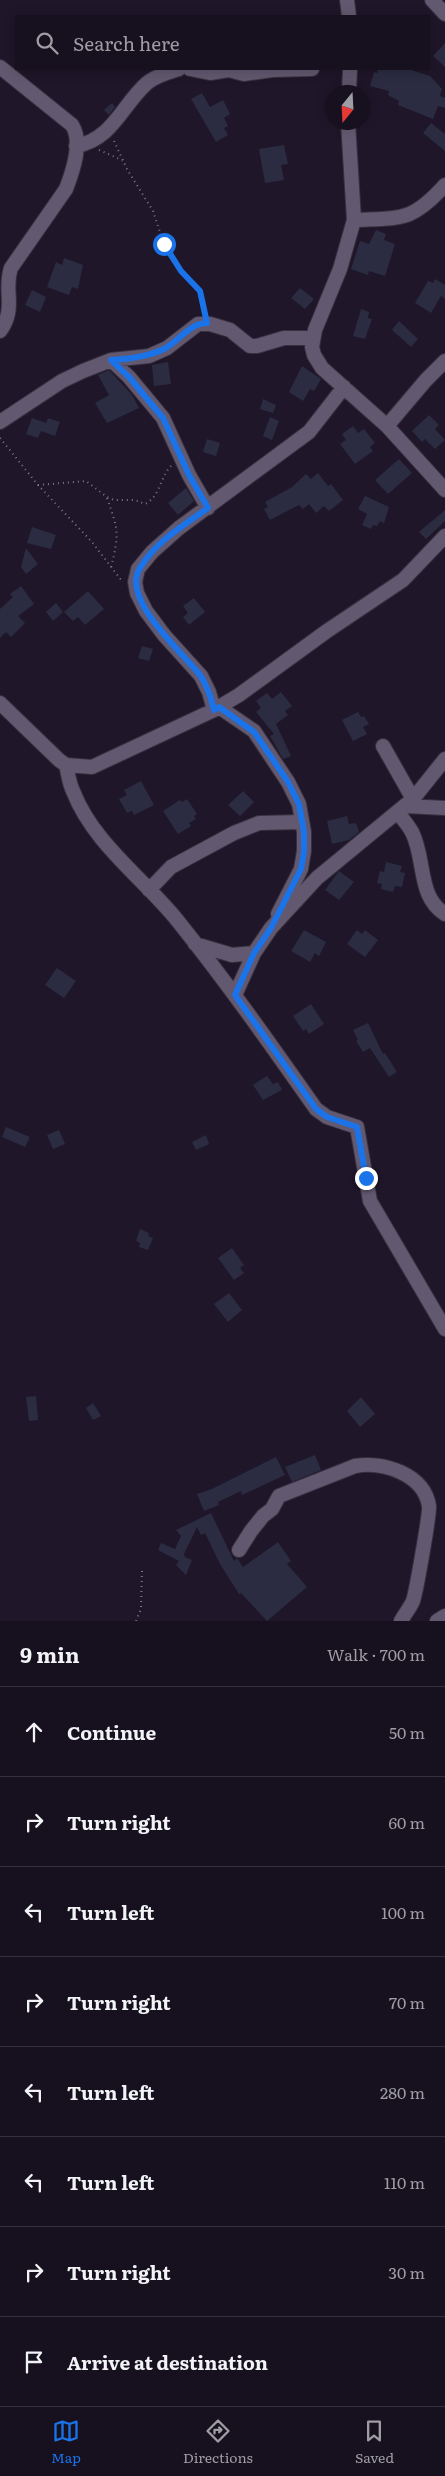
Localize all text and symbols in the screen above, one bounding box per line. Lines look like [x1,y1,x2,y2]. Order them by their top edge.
search box [15,15,430,70]
icon: search [33,29,61,57]
text: Search here [73,29,180,57]
north arrow [325,85,370,130]
route start [153,233,176,256]
route end [355,1167,378,1190]
text: 9 min [20,1638,80,1669]
text: Walk · 700 m [327,1642,425,1666]
icon: ahead [20,1718,48,1746]
text: Continue [67,1718,156,1746]
text: 50 m [389,1720,425,1744]
icon: right [20,1808,48,1836]
text: Turn right [67,1808,171,1836]
text: 60 m [388,1810,425,1834]
icon: left [20,1898,48,1926]
text: Turn left [67,1898,154,1926]
text: 100 m [381,1900,425,1924]
icon: right [20,1988,48,2016]
text: Turn right [67,1988,171,2016]
text: 70 m [389,1990,425,2014]
icon: left [20,2078,48,2106]
text: Turn left [67,2078,154,2106]
text: 280 m [380,2080,425,2104]
icon: left [20,2168,48,2196]
text: Turn left [67,2168,154,2196]
text: 110 m [384,2170,425,2194]
icon: right [20,2258,48,2286]
text: Turn right [67,2258,171,2286]
text: 30 m [388,2260,425,2284]
icon: arrive [20,2348,48,2376]
text: Arrive at destination [67,2348,268,2376]
tab: Map [51,2417,81,2467]
tab: Directions [183,2417,253,2467]
tab: Saved [355,2417,394,2467]

